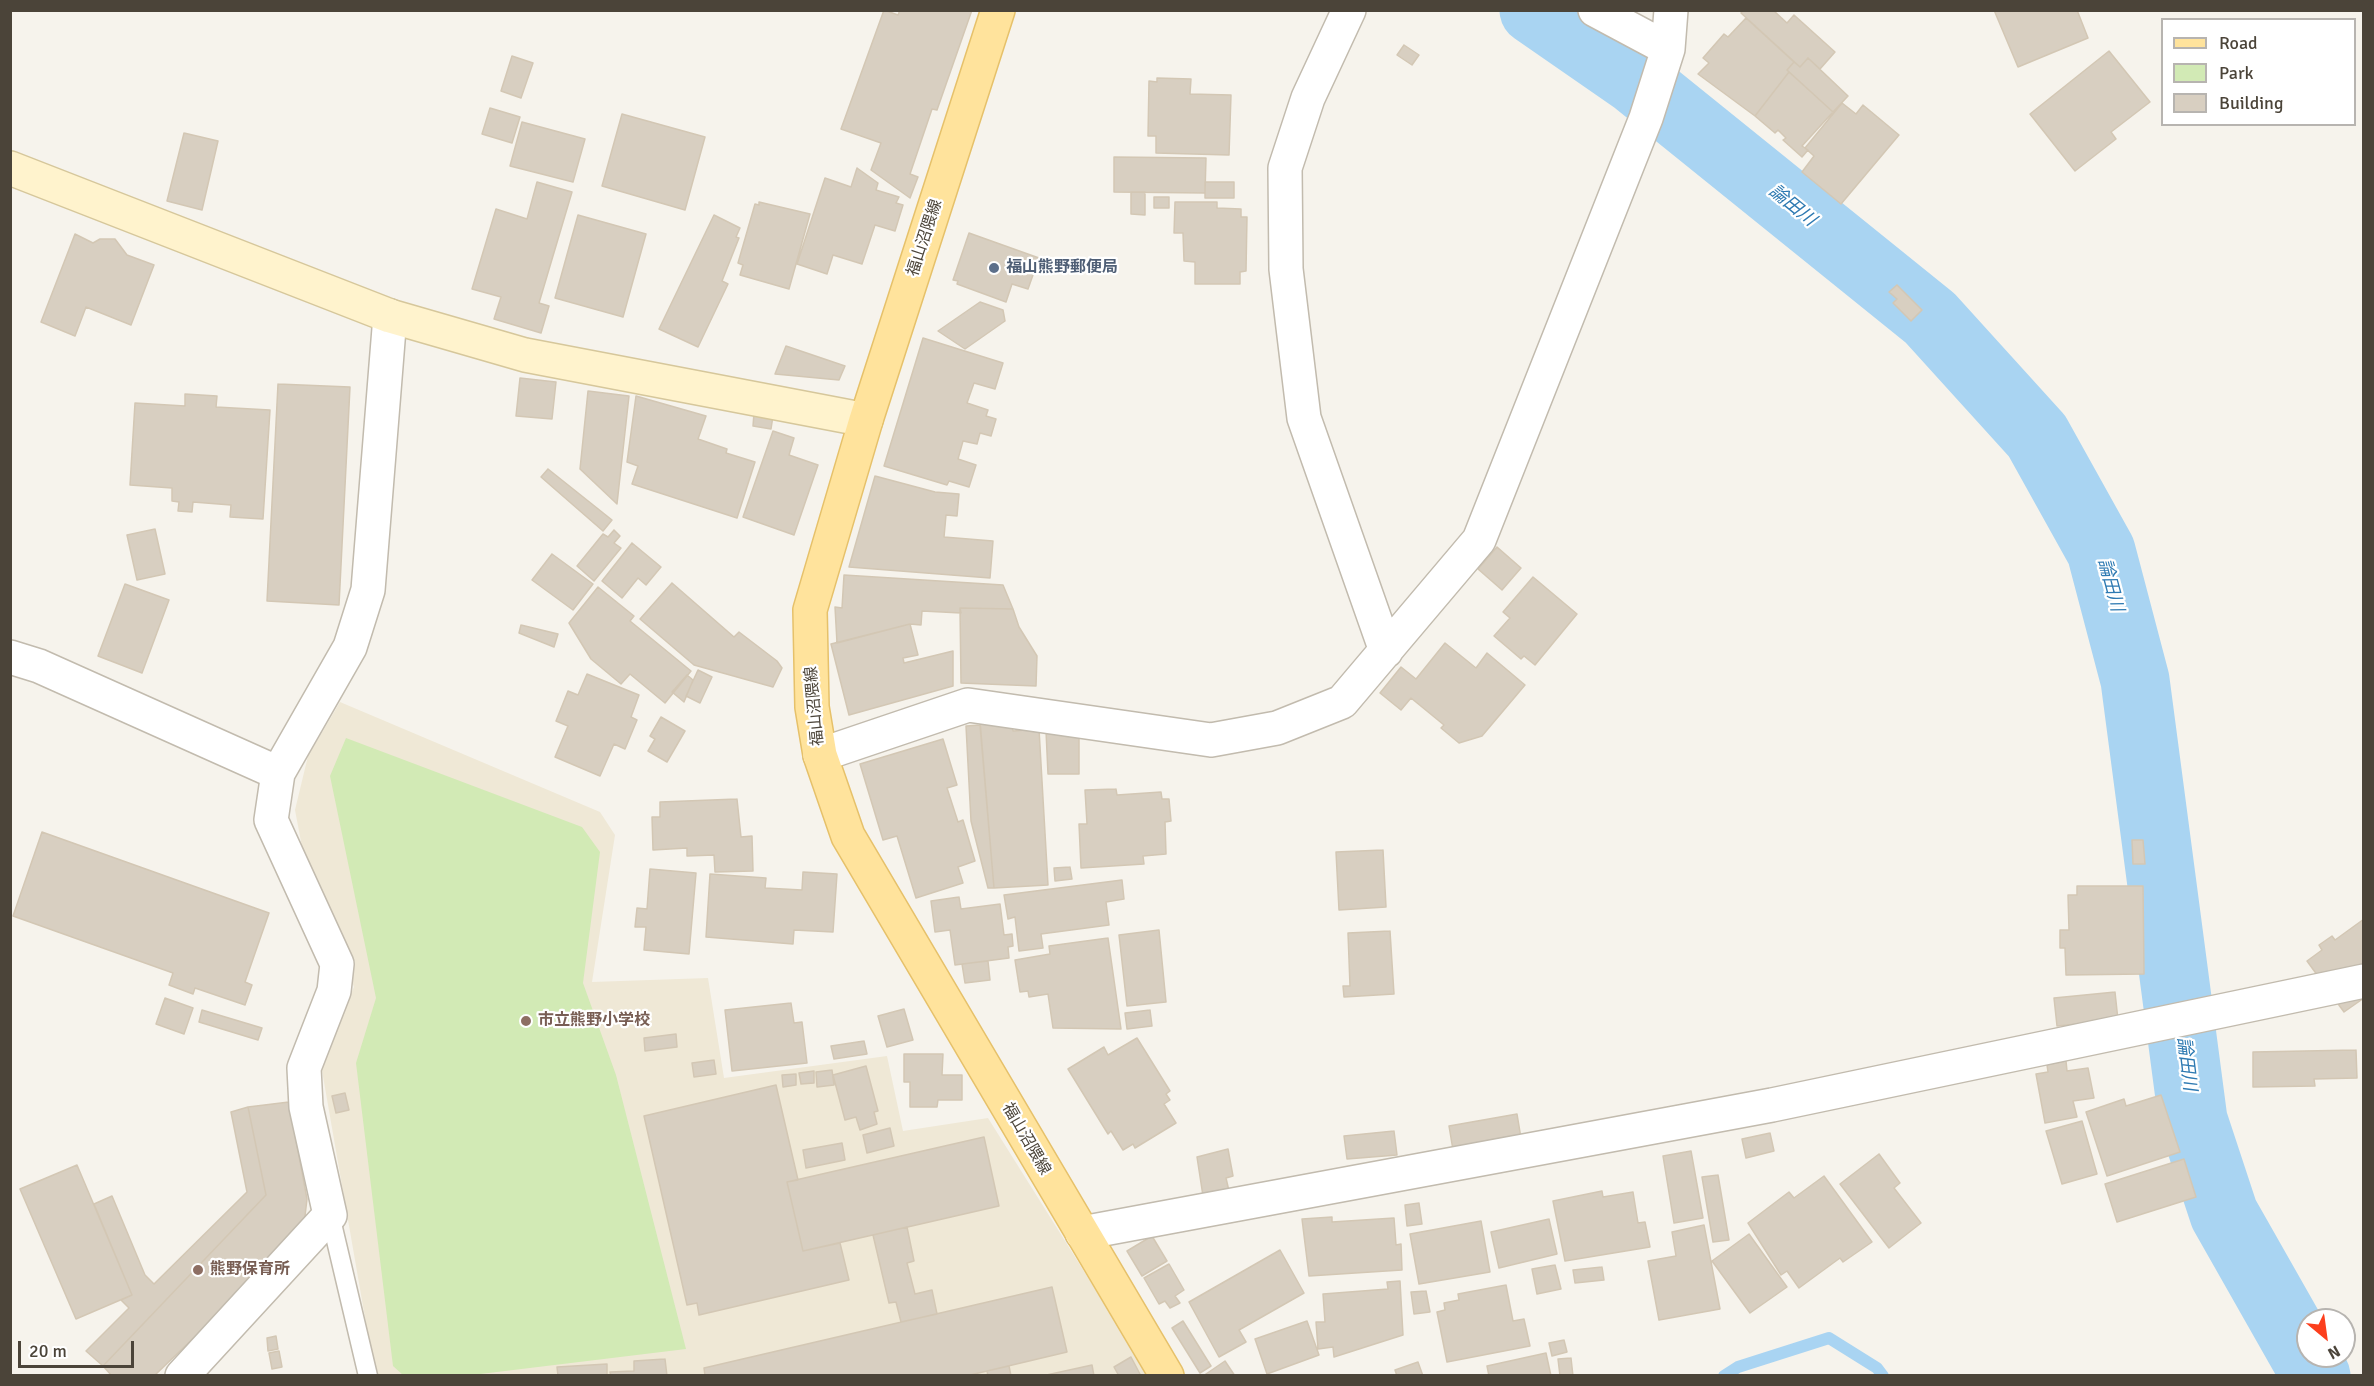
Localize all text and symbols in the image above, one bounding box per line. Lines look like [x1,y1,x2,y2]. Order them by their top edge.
legend [2161,18,2356,126]
text: Road [2219,32,2258,54]
text: Park [2219,62,2254,84]
text: Building [2219,92,2283,114]
water label: 論田川 [1764,181,1820,231]
street label: 福山沼隈線 [904,197,946,279]
place label: 福山熊野郵便局 [1006,258,1118,278]
marker: 福山熊野郵便局 [987,261,1001,275]
water label: 論田川 [2093,556,2127,614]
street label: 福山沼隈線 [802,665,828,747]
place label: 市立熊野小学校 [538,1011,650,1031]
marker: 市立熊野小学校 [519,1014,533,1028]
water label: 論田川 [2172,1036,2200,1092]
street label: 福山沼隈線 [998,1100,1054,1178]
place label: 熊野保育所 [210,1260,290,1280]
marker: 熊野保育所 [191,1263,205,1277]
north arrow [2296,1308,2356,1368]
scale bar [21,1329,136,1367]
text: 20 m [29,1340,67,1362]
text: N [2324,1341,2343,1363]

